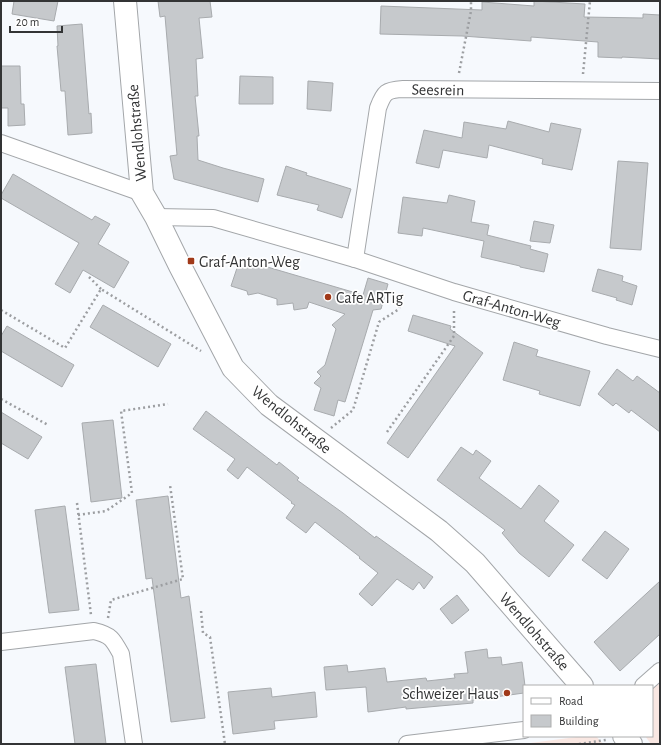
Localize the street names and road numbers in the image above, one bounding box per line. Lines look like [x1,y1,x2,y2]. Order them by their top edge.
street label: Seesrein [412,82,464,98]
street label: Wendlohstraße [125,84,149,182]
street label: Graf-Anton-Weg [461,287,563,331]
street label: Wendlohstraße [249,383,334,457]
street label: Wendlohstraße [496,590,572,674]

